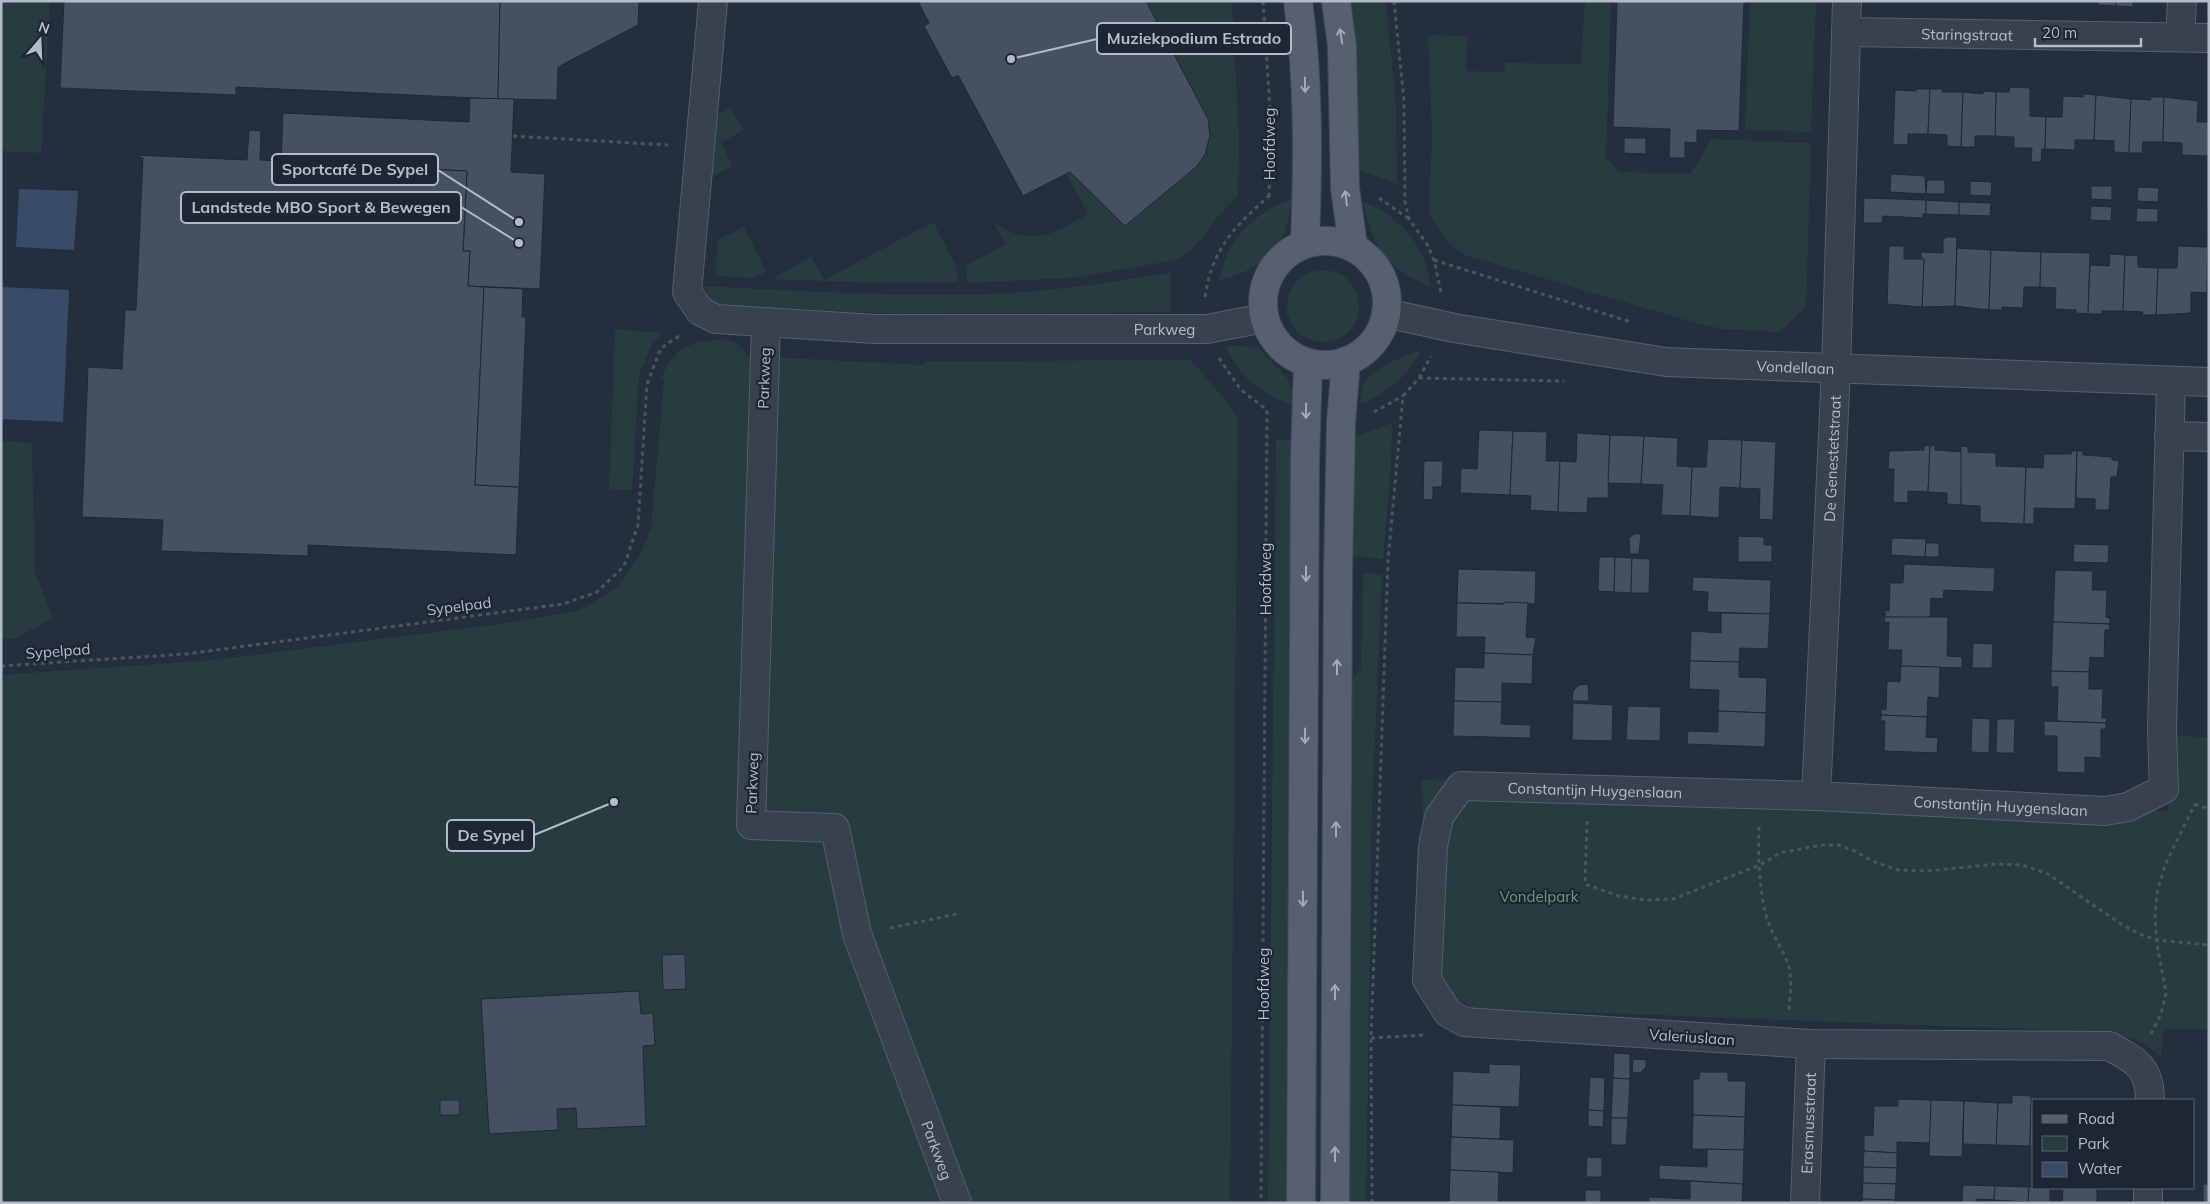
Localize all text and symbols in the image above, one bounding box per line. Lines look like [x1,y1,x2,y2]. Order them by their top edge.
north arrow [15,15,65,65]
scale bar [2035,15,2141,47]
text: N [36,17,52,38]
callout: Muziekpodium Estrado [1097,23,1291,54]
text: 20 m [2042,23,2077,42]
street label: Staringstraat [1921,24,2013,44]
text: Muziekpodium Estrado [1107,28,1281,48]
one-way arrow [1335,28,1345,44]
one-way arrow [1300,76,1310,92]
street label: Hoofdweg [1260,108,1279,180]
callout: Sportcafé De Sypel [272,154,438,185]
text: Sportcafé De Sypel [282,159,428,179]
one-way arrow [1341,190,1351,206]
callout: Landstede MBO Sport & Bewegen [181,192,461,223]
text: Landstede MBO Sport & Bewegen [191,197,451,217]
street label: Parkweg [1134,320,1195,339]
street label: Parkweg [753,347,775,409]
street label: Vondellaan [1756,356,1835,378]
street label: De Genestetstraat [1819,395,1844,522]
one-way arrow [1302,403,1311,419]
street label: Hoofdweg [1256,543,1275,615]
one-way arrow [1301,566,1311,582]
street label: Sypelpad [426,593,492,619]
street label: Sypelpad [25,639,91,663]
one-way arrow [1332,659,1342,675]
one-way arrow [1300,728,1310,744]
street label: Parkweg [741,752,763,814]
street label: Constantijn Huygenslaan [1507,778,1683,802]
street label: Constantijn Huygenslaan [1913,792,2088,820]
callout: De Sypel [447,820,534,851]
one-way arrow [1331,821,1341,838]
text: De Sypel [457,825,525,845]
park label: Vondelpark [1500,887,1579,906]
one-way arrow [1298,890,1308,906]
street label: Hoofdweg [1254,948,1273,1020]
one-way arrow [1330,984,1340,1000]
street label: Valeriuslaan [1649,1025,1735,1049]
street label: Erasmusstraat [1797,1072,1819,1174]
legend [2032,1099,2195,1189]
text: Road [2078,1109,2115,1128]
street label: Parkweg [918,1118,957,1182]
text: Park [2078,1134,2110,1153]
one-way arrow [1330,1146,1340,1162]
text: Water [2078,1159,2122,1178]

